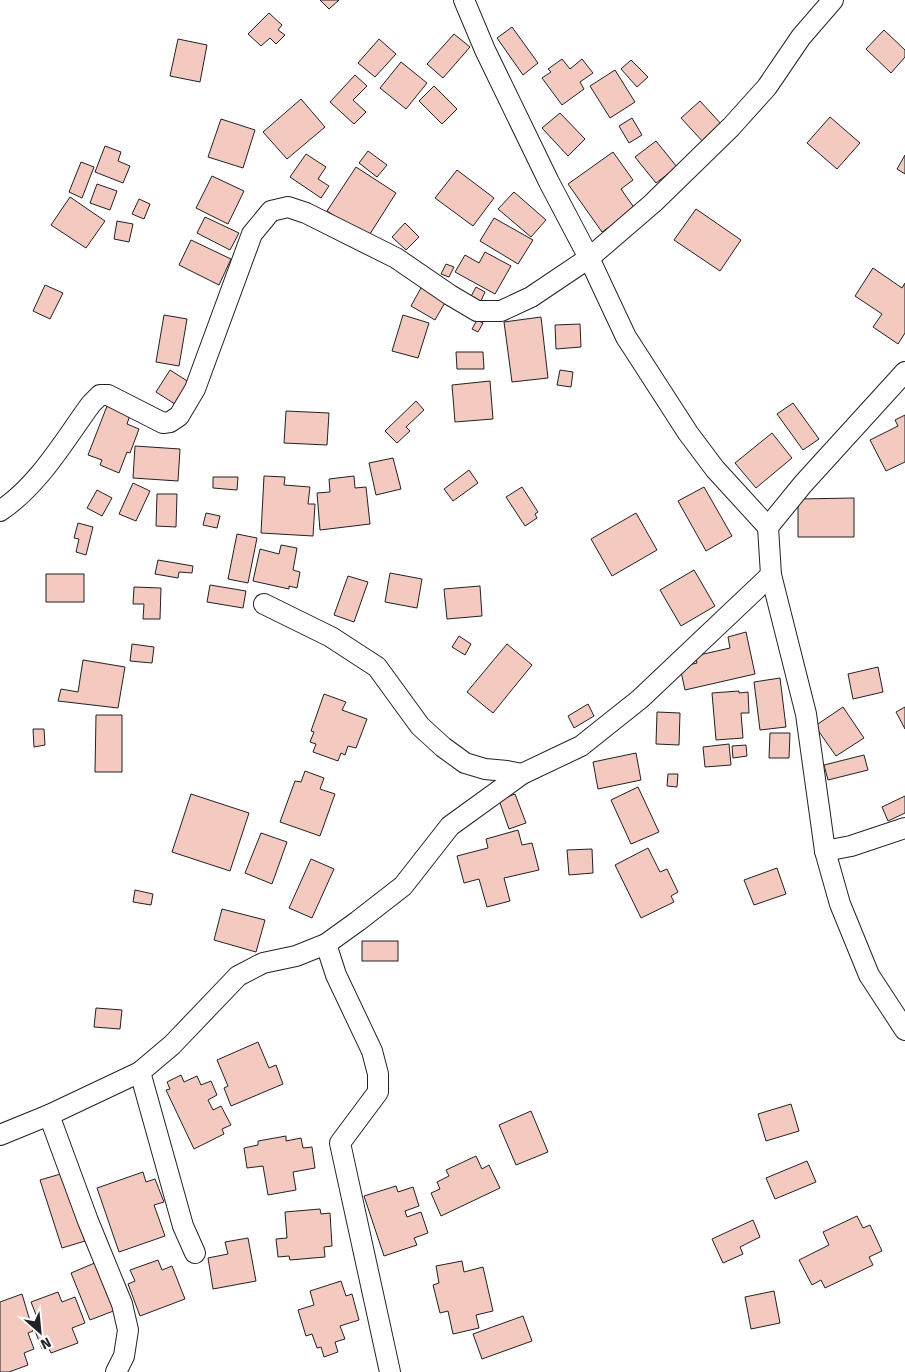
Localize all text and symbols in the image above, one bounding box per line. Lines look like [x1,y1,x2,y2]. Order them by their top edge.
north arrow [15,1307,65,1357]
text: N [38,1333,54,1353]

